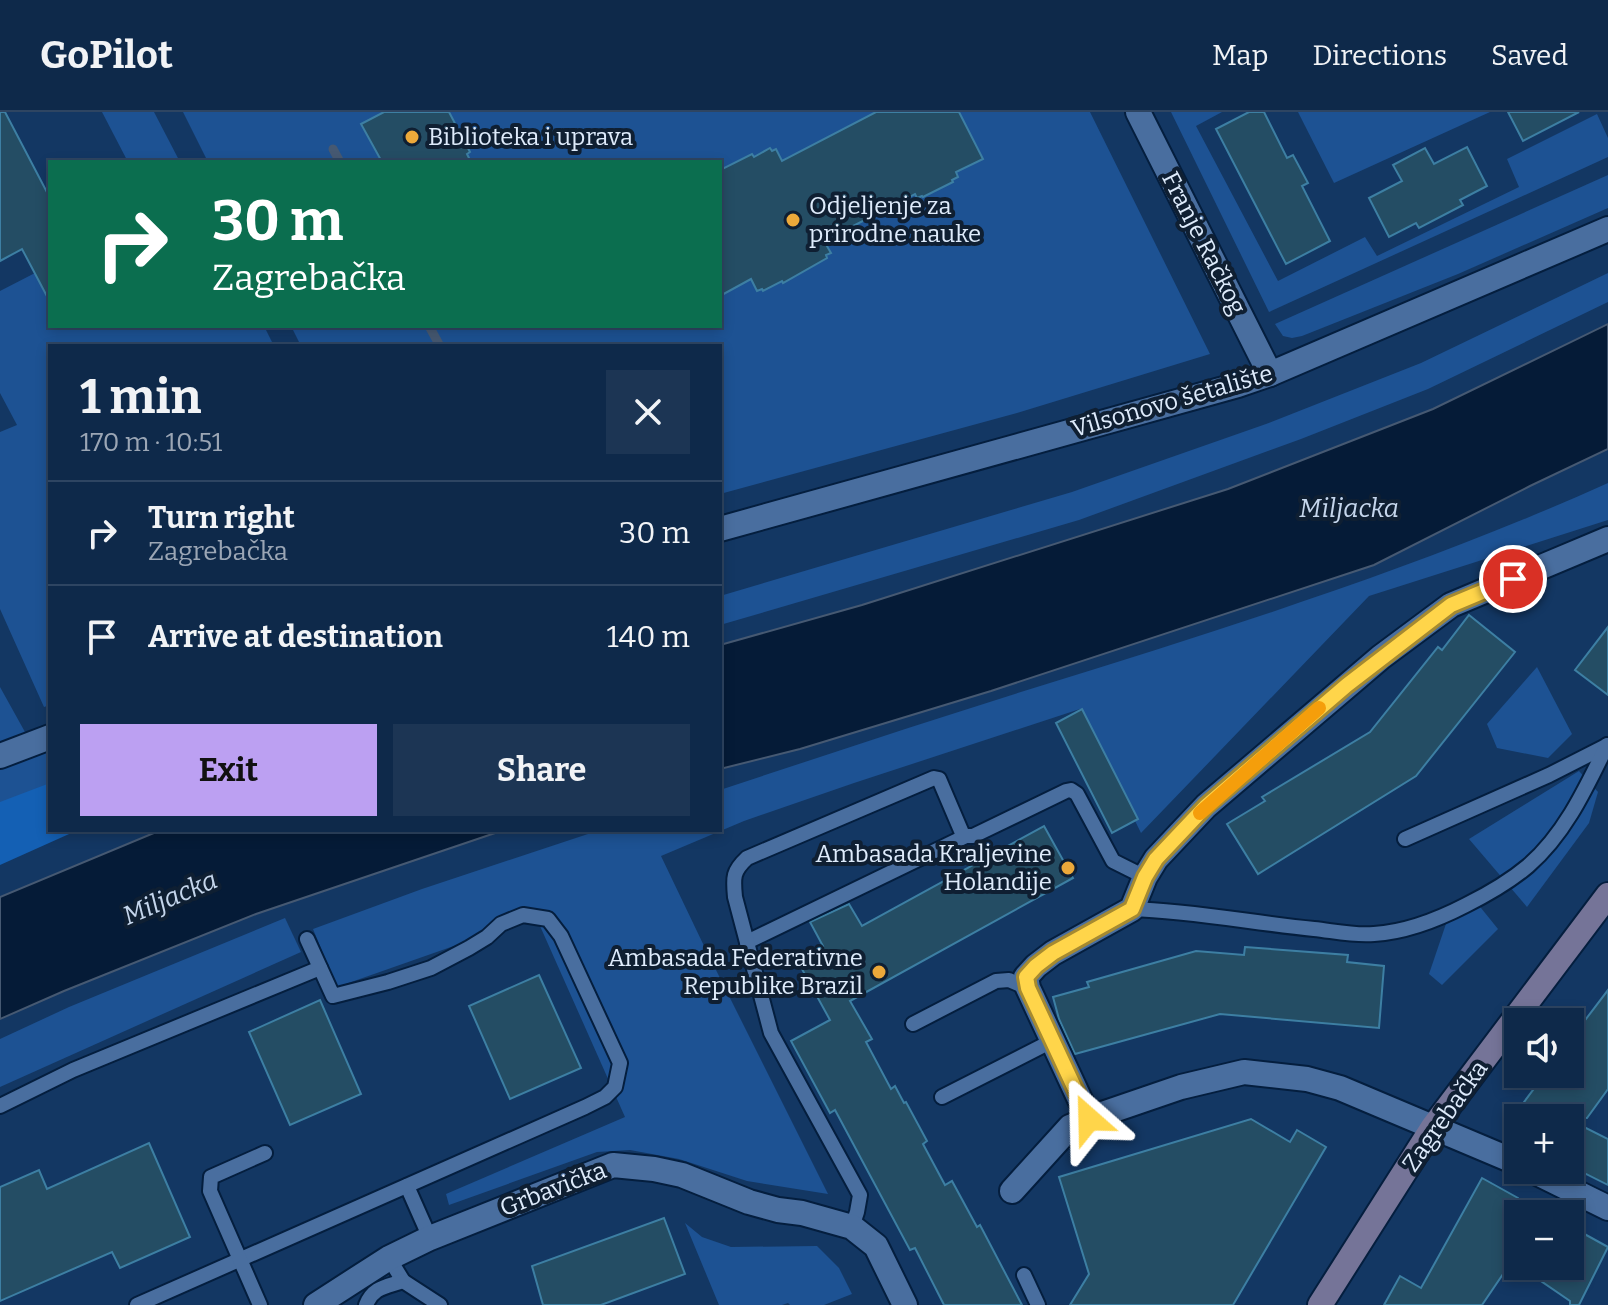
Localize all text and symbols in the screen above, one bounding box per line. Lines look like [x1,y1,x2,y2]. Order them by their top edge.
text: GoPilot [40,32,173,78]
text: Map [1212,39,1268,72]
text: Directions [1312,39,1447,72]
text: Saved [1491,39,1568,72]
place label: Biblioteka i uprava [428,123,633,151]
marker: Biblioteka i uprava [403,128,421,146]
street label: Franje Račkog [1156,167,1252,319]
text: 30 m [212,188,343,255]
icon: right [80,192,184,296]
place label: Odjeljenje za prirodne nauke [809,192,981,248]
marker: Odjeljenje za prirodne nauke [784,211,802,229]
text: Zagrebačka [212,256,406,300]
street label: Vilsonovo šetalište [1068,359,1276,443]
text: 1 min [80,368,201,426]
button: close [606,370,690,454]
text: 170 m · 10:51 [80,427,222,458]
water label: Miljacka [1299,493,1399,524]
text: Turn right [148,500,295,536]
icon: right [80,511,124,555]
text: 30 m [619,515,690,551]
text: Zagrebačka [148,536,288,567]
pin [1479,545,1547,613]
icon: arrive [1491,557,1535,601]
icon: arrive [80,615,124,659]
text: Arrive at destination [148,619,443,655]
text: 140 m [606,619,690,655]
button: Exit [80,724,377,816]
button: Share [393,724,690,816]
place label: Ambasada Kraljevine Holandije [815,840,1052,896]
marker: Ambasada Kraljevine Holandije [1059,859,1077,877]
water label: Miljacka [118,864,222,932]
place label: Ambasada Federativne Republike Brazil [608,944,863,1000]
marker: Ambasada Federativne Republike Brazil [870,963,888,981]
map controls [1504,1008,1584,1280]
button: sound [1504,1008,1584,1088]
street label: Zagrebačka [1396,1055,1494,1177]
position arrow [1047,1077,1131,1161]
button: + [1504,1104,1584,1184]
street label: Grbavička [496,1156,610,1222]
button: − [1504,1200,1584,1280]

